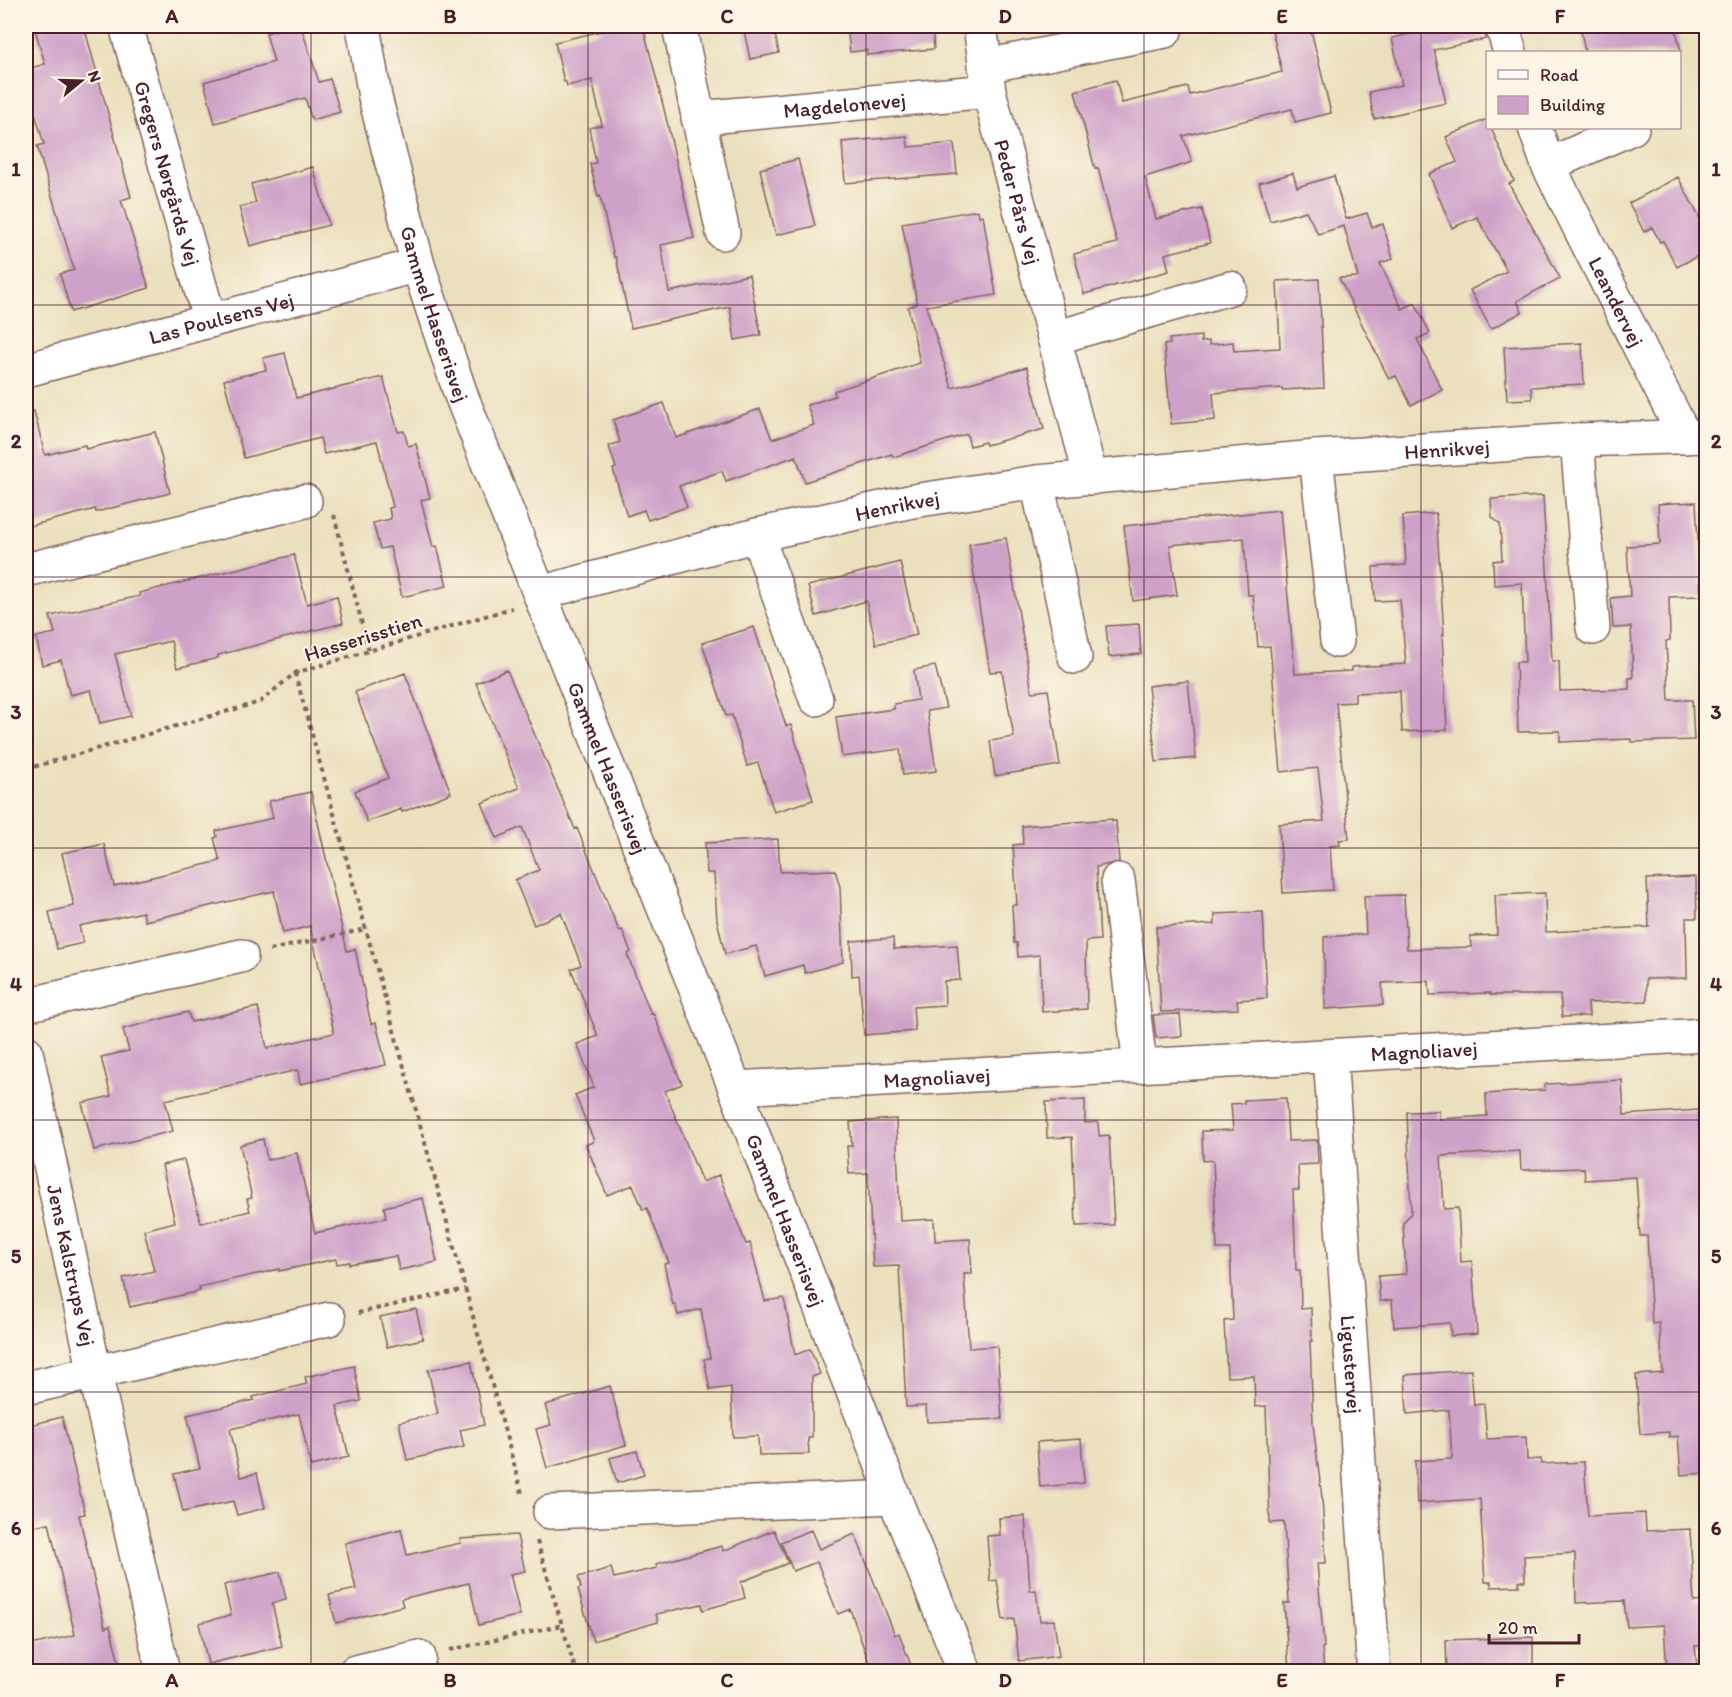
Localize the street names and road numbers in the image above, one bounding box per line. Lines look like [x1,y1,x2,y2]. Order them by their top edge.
street label: Gregers Nørgårds Vej [130,78,206,268]
street label: Magdelonevej [782,86,907,123]
street label: Peder Pårs Vej [990,136,1047,267]
street label: Gammel Hasserisvej [396,223,475,405]
street label: Leandervej [1584,252,1650,351]
street label: Las Poulsens Vej [146,286,296,349]
street label: Henrikvej [1403,433,1490,464]
street label: Henrikvej [853,485,941,526]
street label: Hasserisstien [301,607,425,667]
street label: Gammel Hasserisvej [563,678,654,857]
street label: Magnoliavej [1370,1035,1478,1066]
street label: Magnoliavej [883,1062,991,1092]
street label: Gammel Hasserisvej [741,1130,831,1310]
street label: Jens Kalstrups Vej [42,1182,101,1348]
street label: Ligustervej [1336,1314,1368,1414]

